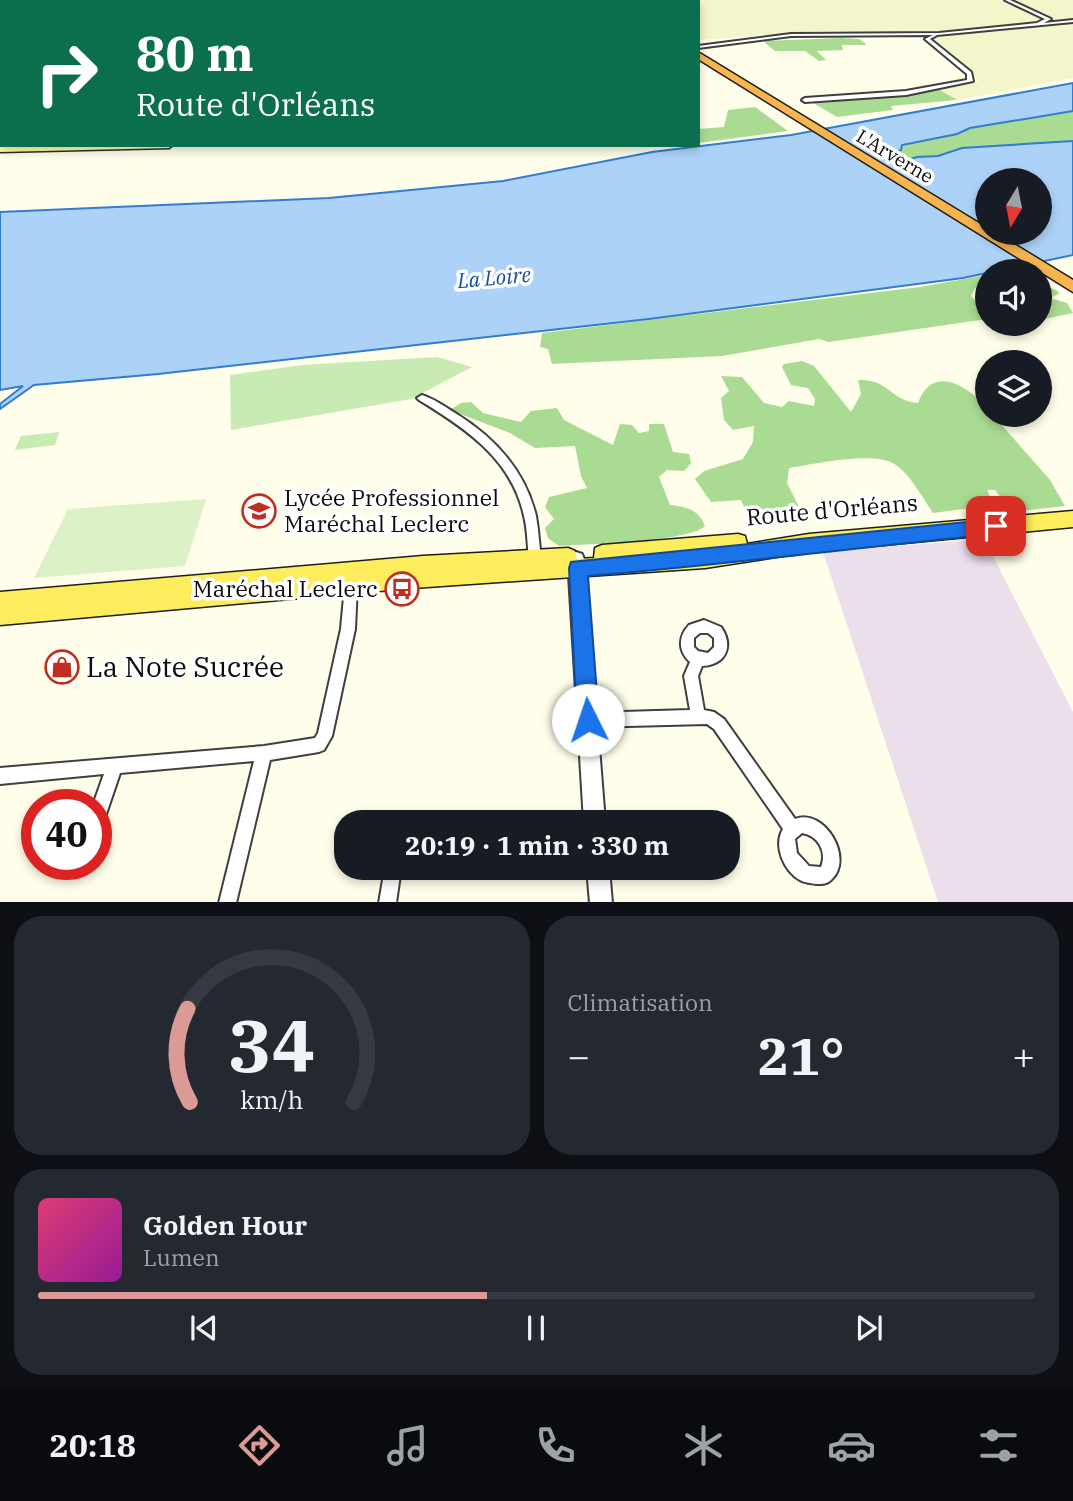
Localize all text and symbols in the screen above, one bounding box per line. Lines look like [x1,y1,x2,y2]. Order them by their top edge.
text: 80 m [136,21,254,84]
icon: right [21,28,112,119]
text: Route d'Orléans [136,83,375,125]
street label: L'Arverne [852,124,938,188]
north arrow [975,168,1052,245]
map controls [975,168,1052,427]
button: sound [975,259,1052,336]
water label: La Loire [455,260,532,294]
button: layers [975,350,1052,427]
place label: Lycée Professionnel Maréchal Leclerc [284,482,499,538]
street label: Route d'Orléans [745,487,919,531]
school or university icon: Lycée Professionnel Maréchal Leclerc [240,492,278,530]
pin [966,496,1026,556]
icon: arrive [977,507,1015,545]
bus stop icon: Maréchal Leclerc [383,570,421,608]
place label: Maréchal Leclerc [193,573,378,603]
shop icon: La Note Sucrée [43,648,81,686]
place label: La Note Sucrée [86,648,284,685]
position arrow [551,683,625,757]
speed limit sign: 40 [21,789,112,880]
text: 20:19 · 1 min · 330 m [405,828,669,862]
text: Climatisation [568,987,713,1017]
text: 34 [228,997,315,1092]
text: 21° [758,1022,845,1089]
text: − [568,1031,590,1080]
text: + [1012,1031,1035,1080]
text: km/h [240,1082,303,1115]
text: Golden Hour [143,1208,307,1242]
text: Lumen [143,1242,220,1272]
icon: previous [185,1309,223,1347]
icon: pause [517,1309,555,1347]
icon: next [850,1309,888,1347]
icon: directions [235,1421,284,1470]
icon: music [383,1421,432,1470]
icon: phone [531,1421,580,1470]
icon: climate [679,1421,728,1470]
icon: car [827,1421,876,1470]
icon: filters [974,1421,1023,1470]
text: 20:18 [49,1424,136,1466]

